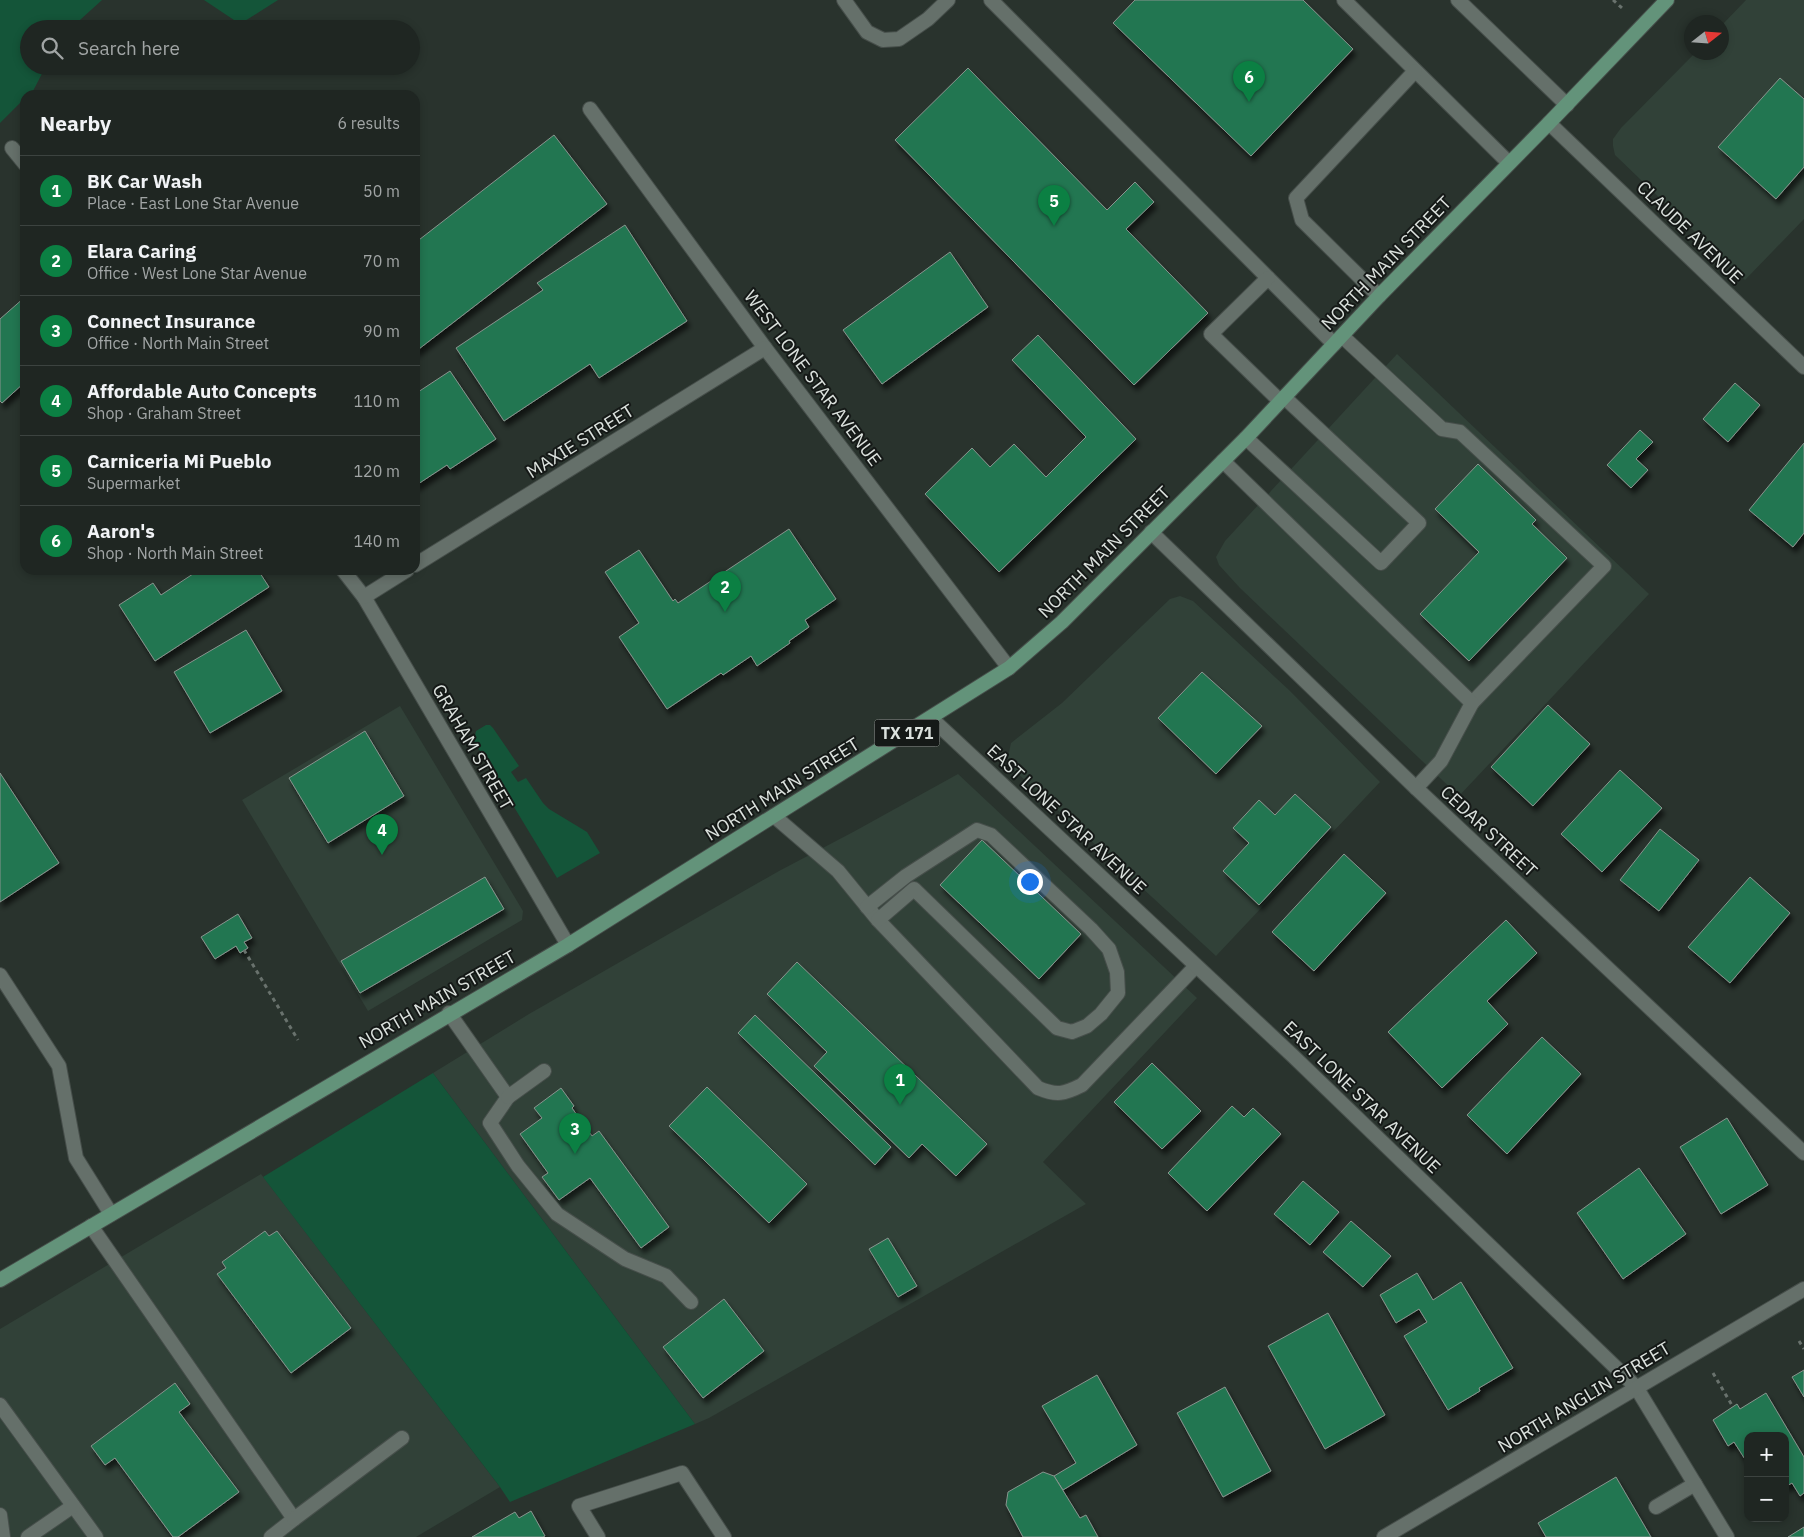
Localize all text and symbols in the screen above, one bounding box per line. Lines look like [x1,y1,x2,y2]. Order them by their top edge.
north arrow [1684,15,1729,60]
search box [20,20,420,75]
icon: search [38,34,66,62]
text: Search here [78,36,180,60]
pin: 6 [1233,61,1265,102]
text: Nearby [40,109,111,137]
text: 6 results [337,113,400,133]
text: BK Car Wash [87,169,202,193]
street label: CLAUDE AVENUE [1632,176,1748,288]
text: 1 [51,181,61,201]
text: 50 m [363,181,400,201]
pin: 5 [1038,185,1070,226]
street label: NORTH MAIN STREET [1316,191,1456,335]
text: Place · East Lone Star Avenue [87,193,299,213]
text: Elara Caring [87,239,196,263]
text: 2 [51,251,61,271]
text: 70 m [363,251,400,271]
text: Office · West Lone Star Avenue [87,263,307,283]
street label: WEST LONE STAR AVENUE [739,285,887,471]
text: Connect Insurance [87,309,255,333]
text: 3 [51,321,61,341]
text: 90 m [363,321,400,341]
text: Office · North Main Street [87,333,269,353]
text: Affordable Auto Concepts [87,379,317,403]
text: 4 [51,391,61,411]
text: 110 m [353,391,400,411]
street label: MAXIE STREET [522,399,638,483]
text: Shop · Graham Street [87,403,241,423]
text: Carniceria Mi Pueblo [87,449,271,473]
text: 5 [51,461,61,481]
text: 120 m [353,461,400,481]
text: Supermarket [87,473,180,493]
street label: NORTH MAIN STREET [1033,481,1175,623]
text: Aaron's [87,519,155,543]
text: 6 [51,531,61,551]
text: 140 m [353,531,400,551]
text: Shop · North Main Street [87,543,263,563]
pin: 2 [709,571,741,612]
street label: GRAHAM STREET [428,680,518,814]
road number: TX 171 [874,720,940,746]
street label: NORTH MAIN STREET [701,732,863,846]
street label: EAST LONE STAR AVENUE [982,739,1152,899]
street label: CEDAR STREET [1436,780,1542,882]
pin: 4 [366,814,398,855]
your location [1017,869,1043,895]
street label: NORTH MAIN STREET [354,945,520,1053]
street label: EAST LONE STAR AVENUE [1279,1016,1445,1178]
pin: 1 [884,1064,916,1105]
pin: 3 [559,1113,591,1154]
street label: NORTH ANGLIN STREET [1494,1336,1674,1458]
map controls [1744,1432,1789,1522]
button: + [1744,1432,1789,1477]
button: − [1744,1477,1789,1522]

